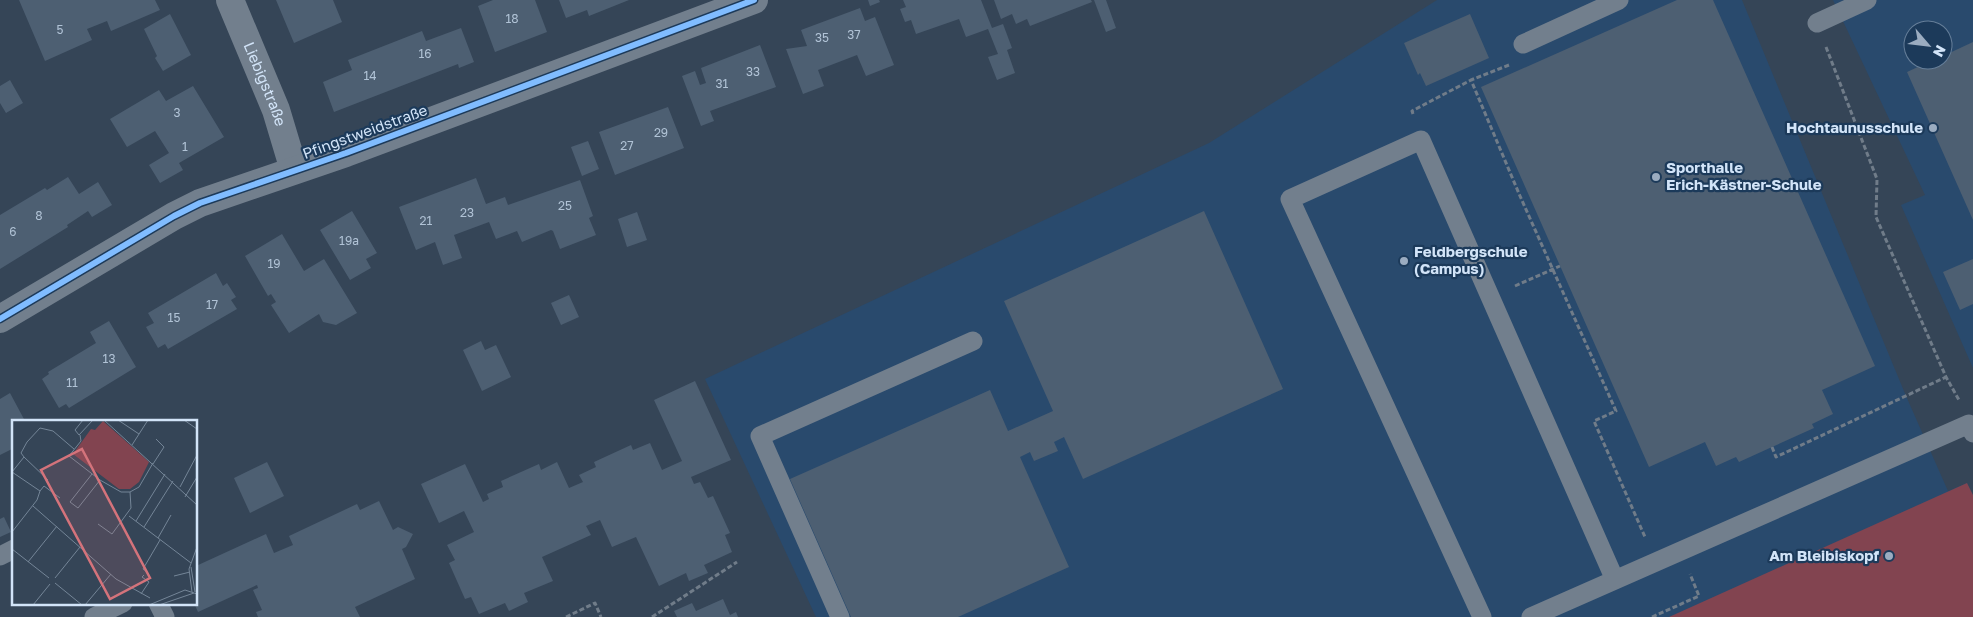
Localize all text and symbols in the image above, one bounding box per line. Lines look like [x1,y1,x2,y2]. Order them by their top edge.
house number: 18 [505,11,519,26]
north arrow [1903,20,1953,70]
house number: 5 [57,22,64,37]
house number: 37 [847,27,861,42]
house number: 35 [815,30,829,45]
street label: Liebigstraße [240,39,290,128]
text: N [1930,43,1950,60]
house number: 16 [418,46,432,61]
house number: 33 [746,64,760,79]
house number: 14 [363,68,377,83]
house number: 31 [716,76,729,91]
street label: Pfingstweidstraße [300,100,430,162]
house number: 3 [173,105,181,120]
place label: Hochtaunusschule [1786,118,1923,136]
marker: Hochtaunusschule [1927,122,1939,134]
house number: 29 [654,125,668,140]
house number: 27 [620,138,634,153]
house number: 1 [182,139,188,154]
place label: Sporthalle Erich-Kästner-Schule [1666,158,1822,193]
marker: Sporthalle Erich-Kästner-Schule [1650,171,1662,183]
house number: 25 [558,198,572,213]
house number: 23 [460,205,474,220]
house number: 8 [35,208,43,223]
house number: 21 [420,213,433,228]
house number: 6 [9,224,17,239]
house number: 19a [339,233,359,248]
place label: Feldbergschule (Campus) [1414,242,1528,277]
marker: Feldbergschule (Campus) [1398,255,1410,267]
house number: 19 [267,256,281,271]
house number: 17 [206,297,218,312]
house number: 15 [168,310,180,325]
house number: 13 [103,351,115,366]
house number: 11 [66,375,78,390]
inset map [12,420,198,604]
place label: Am Bleibiskopf [1769,546,1880,564]
marker: Am Bleibiskopf [1883,550,1895,562]

